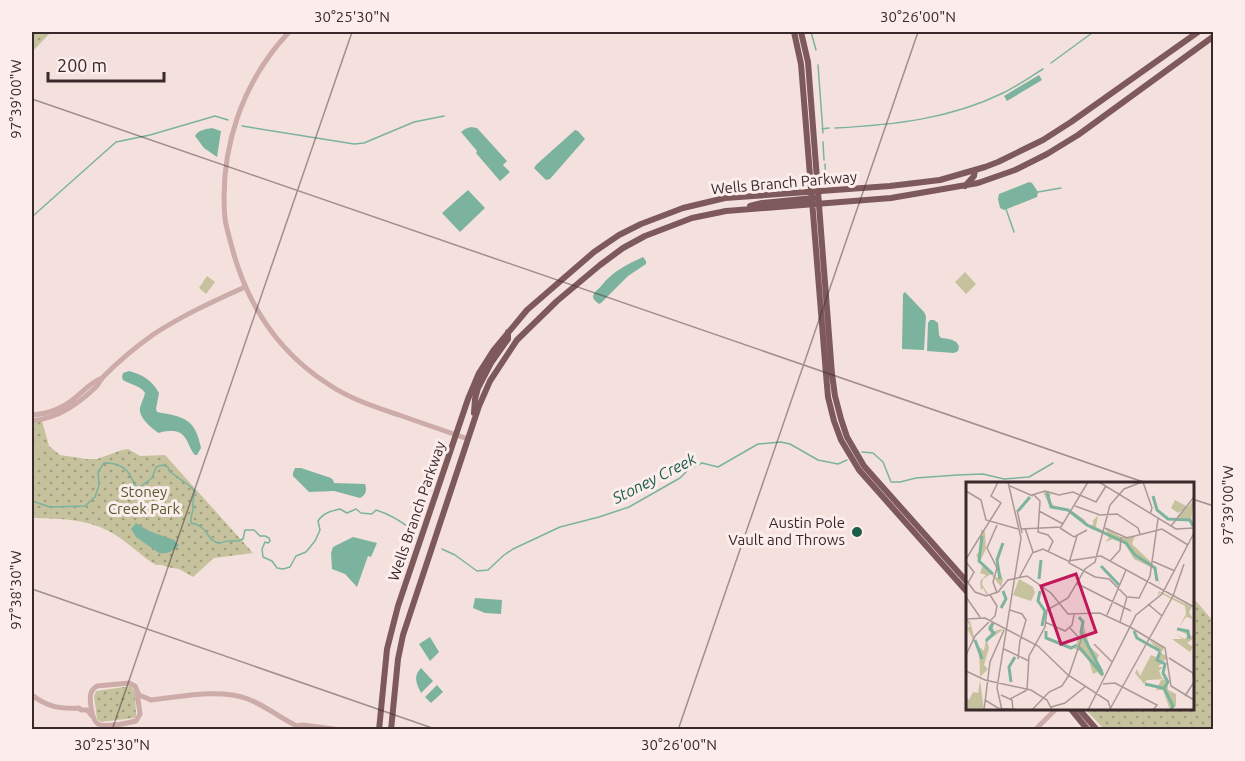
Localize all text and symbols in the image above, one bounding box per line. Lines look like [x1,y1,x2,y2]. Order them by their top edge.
text: 30°25'30"N [314,8,390,25]
text: 30°26'00"N [880,8,956,25]
scale bar [48,45,164,83]
text: 200 m [57,55,107,75]
text: 97°39'00"W [7,59,24,139]
street label: Wells Branch Parkway [710,168,858,197]
street label: Wells Branch Parkway [385,439,448,583]
water label: Stoney Creek [608,449,700,507]
text: 97°39'00"W [1219,465,1236,545]
inset map [966,482,1194,710]
park label: Stoney Creek Park [108,483,181,517]
place label: Austin Pole Vault and Throws [728,514,845,548]
marker: Austin Pole Vault and Throws [850,525,864,539]
text: 97°38'30"W [7,550,24,630]
text: 30°25'30"N [74,736,150,753]
text: 30°26'00"N [641,736,717,753]

